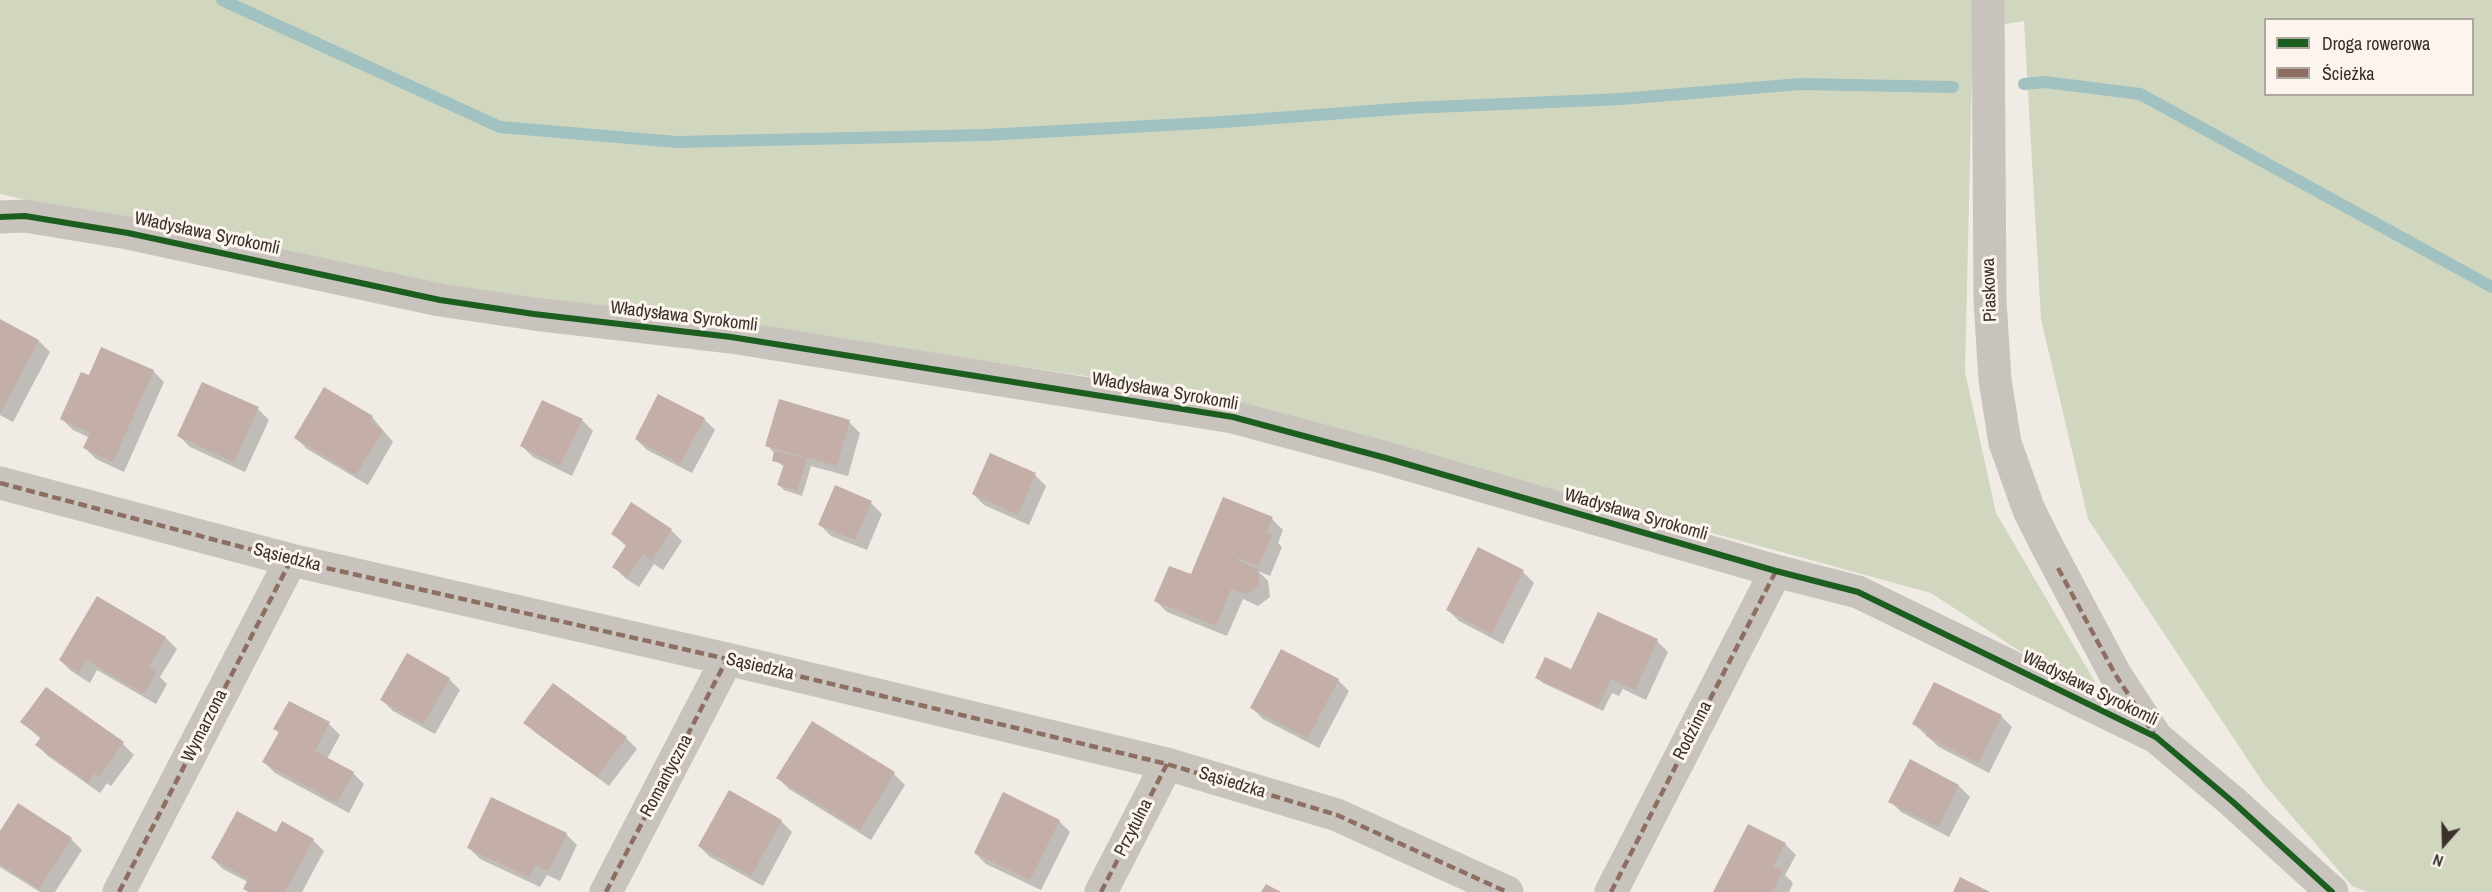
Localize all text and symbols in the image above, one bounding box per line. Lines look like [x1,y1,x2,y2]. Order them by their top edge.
legend [2264,18,2474,96]
text: Droga rowerowa [2322,31,2430,56]
text: Ścieżka [2322,61,2375,86]
street label: Władysława Syrokomli [132,208,282,260]
street label: Piaskowa [1978,258,2002,322]
street label: Władysława Syrokomli [609,297,759,337]
street label: Władysława Syrokomli [1090,368,1240,416]
street label: Władysława Syrokomli [1562,484,1710,546]
street label: Sąsiedzka [251,539,323,577]
street label: Władysława Syrokomli [2019,647,2161,731]
street label: Sąsiedzka [724,649,796,685]
street label: Wymarzona [178,686,232,766]
street label: Rodzinna [1669,698,1717,764]
street label: Romantyczna [636,731,698,821]
street label: Sąsiedzka [1196,763,1268,803]
street label: Przytulna [1110,796,1158,860]
north arrow [2414,814,2474,874]
text: N [2430,849,2446,873]

